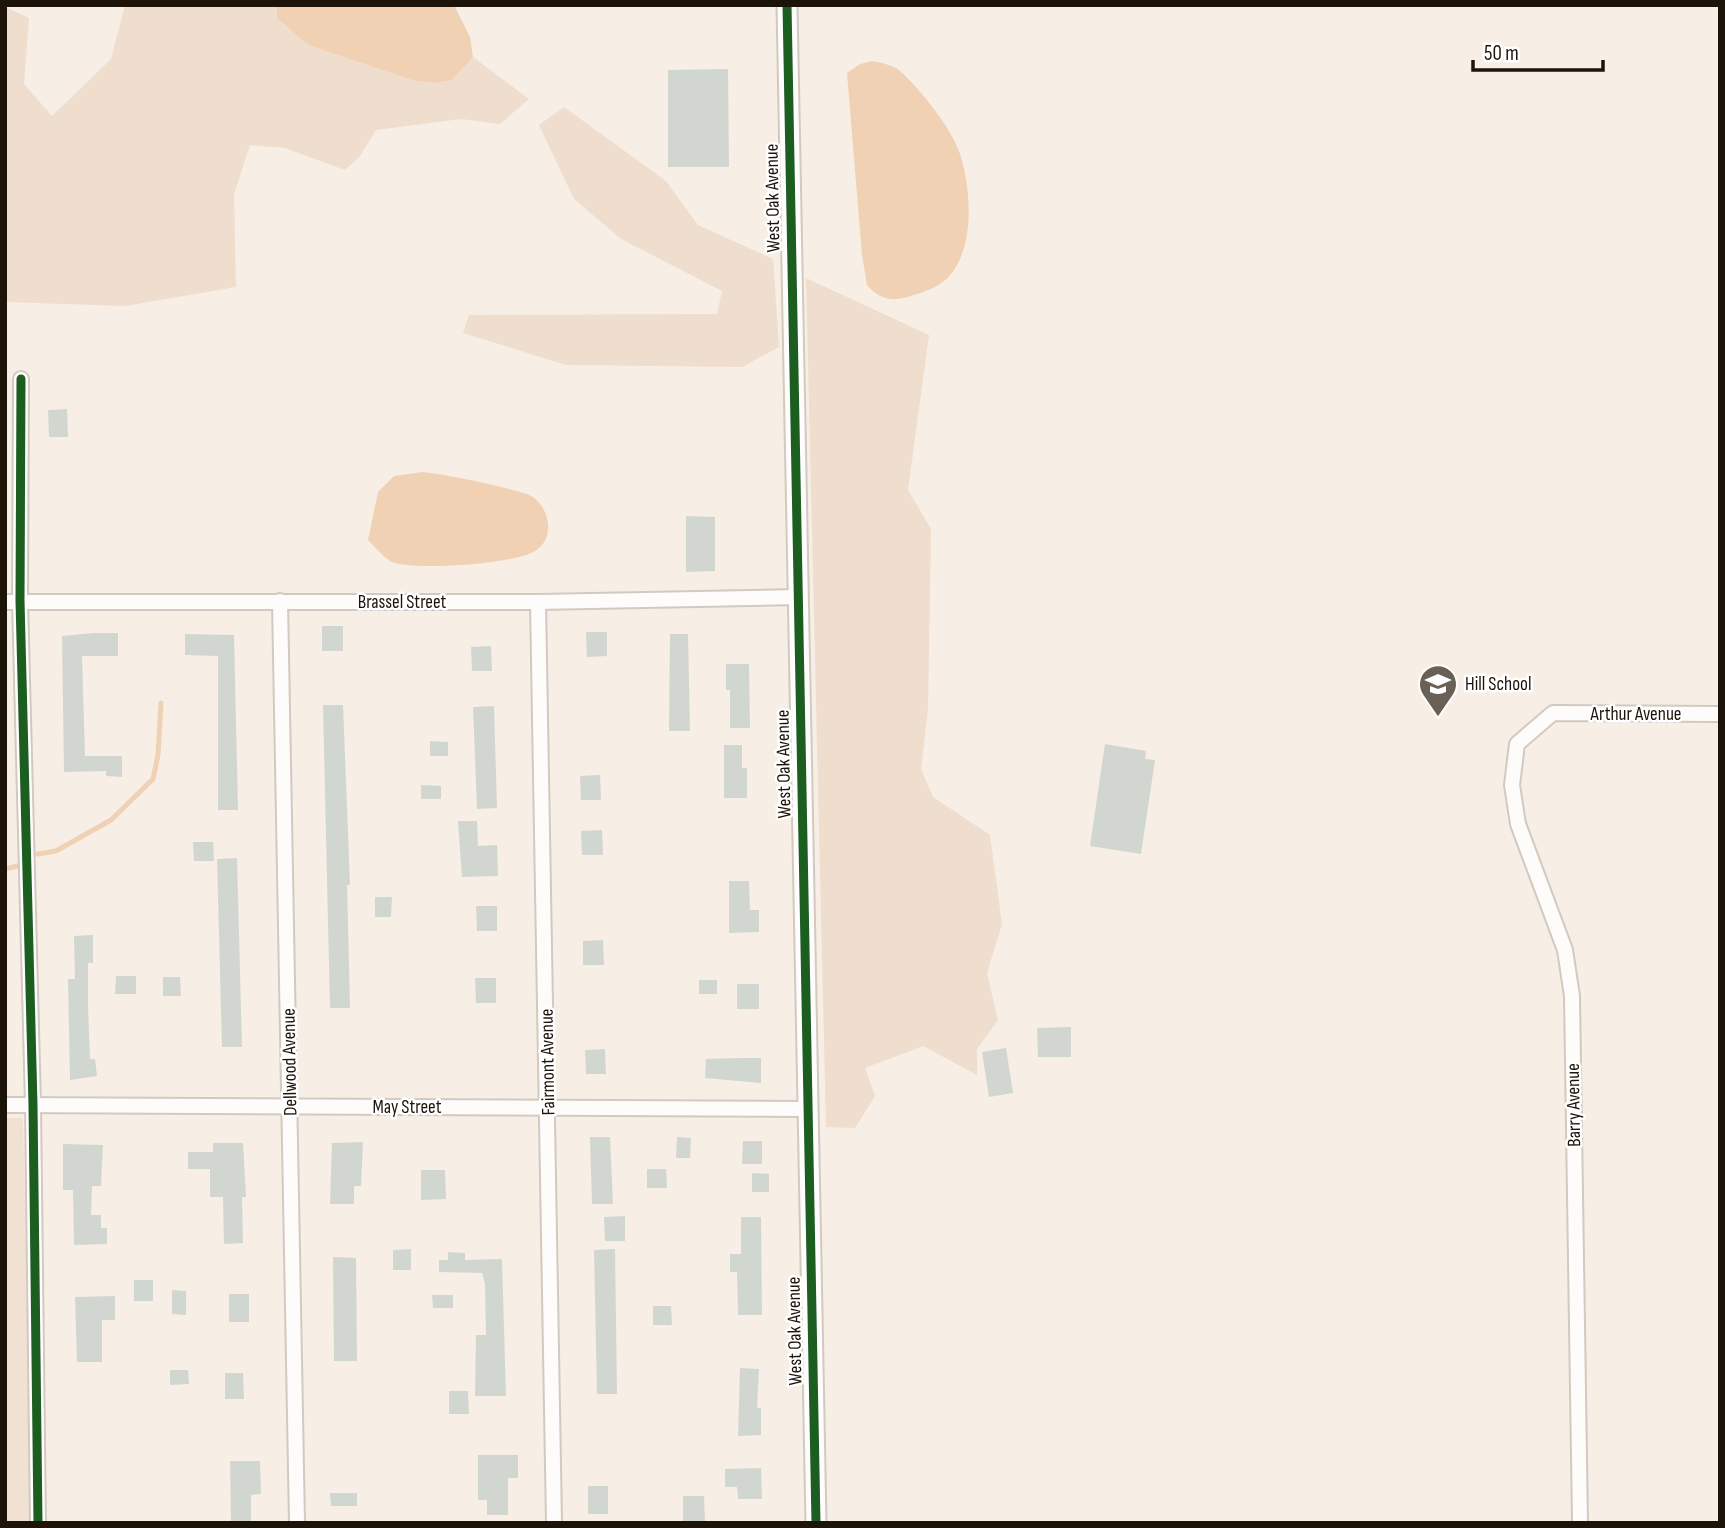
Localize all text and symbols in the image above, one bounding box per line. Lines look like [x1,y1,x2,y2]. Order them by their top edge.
scale bar [1473,28,1602,72]
text: 50 m [1484,41,1519,66]
street label: West Oak Avenue [761,144,785,252]
street label: Brassel Street [358,591,447,614]
school or university icon: Hill School [1417,663,1459,718]
place label: Hill School [1465,673,1531,696]
street label: Arthur Avenue [1590,703,1681,726]
street label: West Oak Avenue [772,710,796,818]
street label: Dellwood Avenue [278,1008,302,1116]
street label: Fairmont Avenue [536,1008,560,1116]
street label: Barry Avenue [1562,1063,1586,1147]
street label: May Street [373,1096,442,1119]
street label: West Oak Avenue [783,1277,807,1385]

